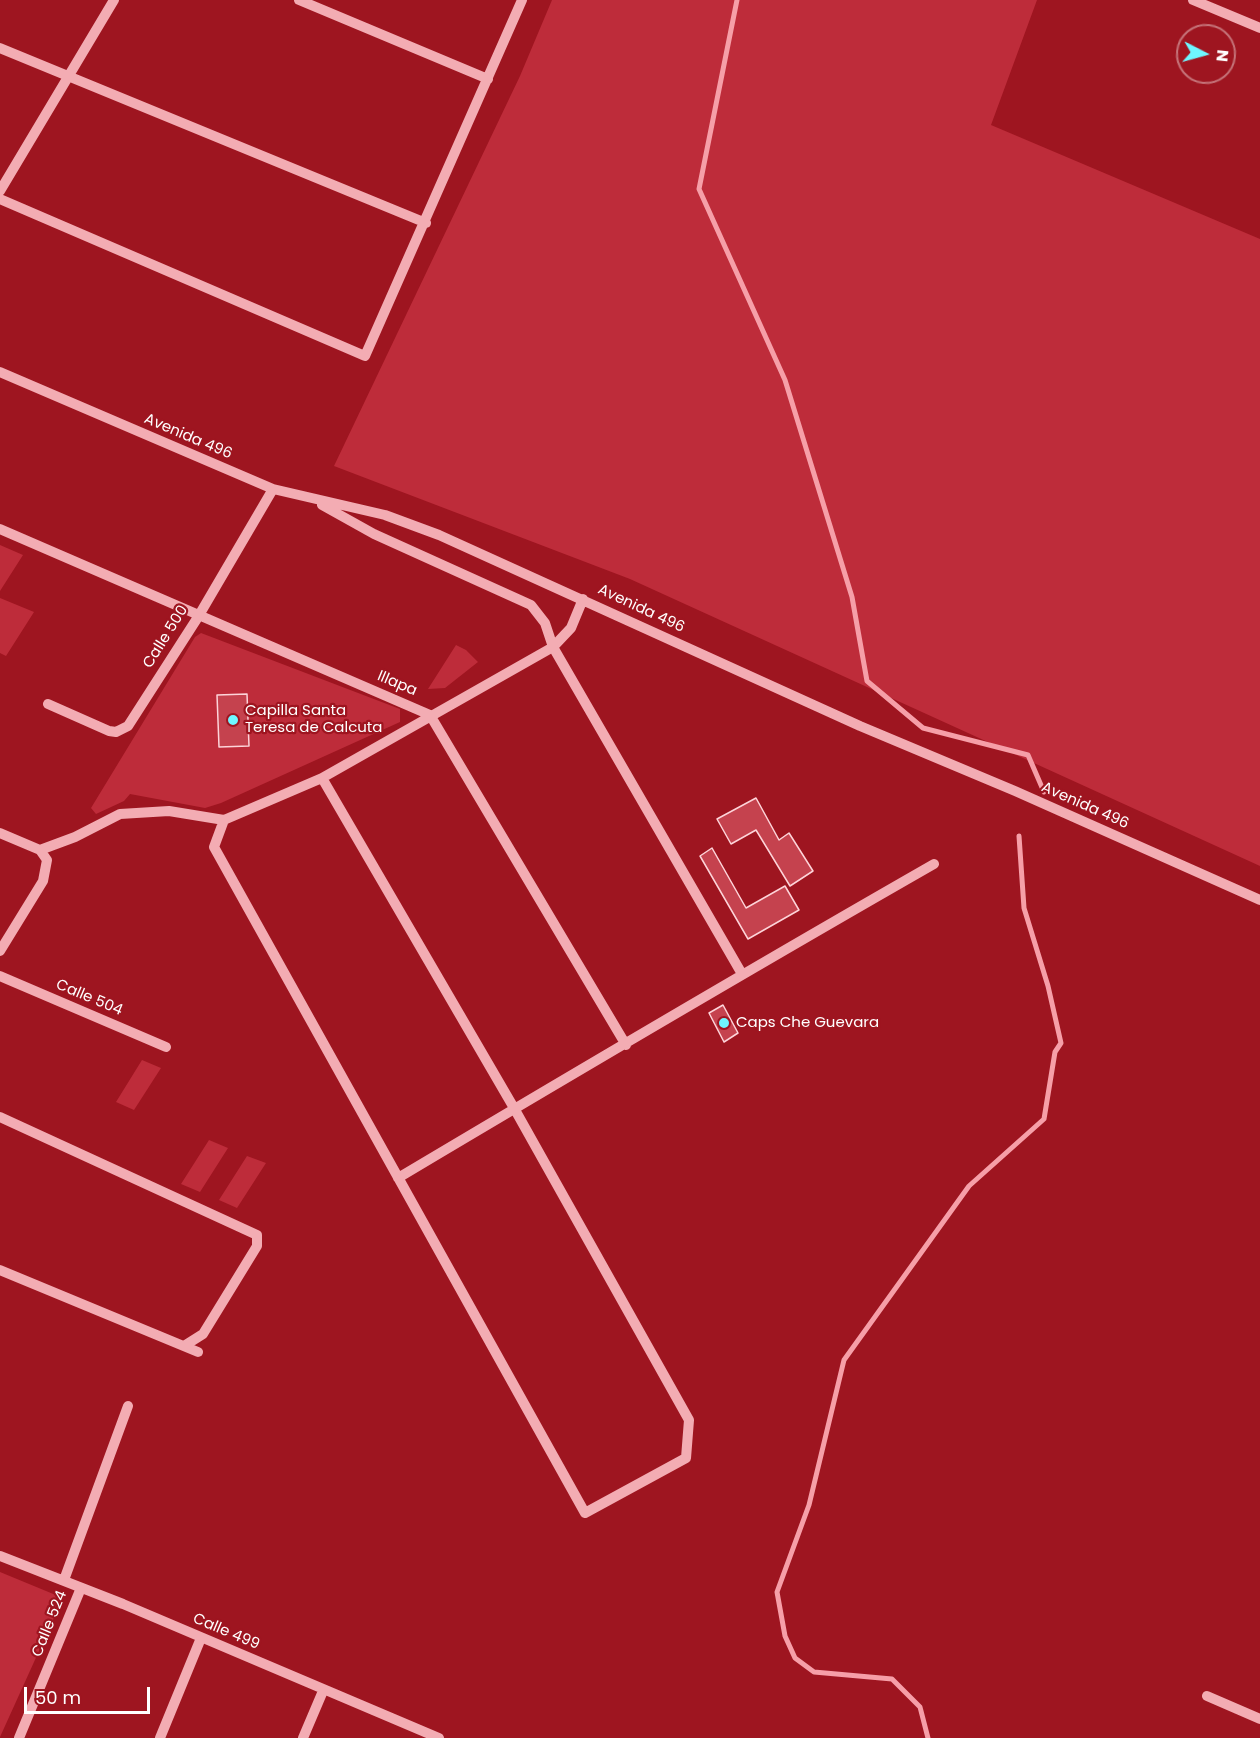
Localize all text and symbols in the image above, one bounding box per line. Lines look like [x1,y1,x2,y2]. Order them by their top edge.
north arrow [1176,24,1236,84]
text: N [1210,49,1234,63]
street label: Avenida 496 [141,410,235,464]
street label: Avenida 496 [595,581,687,637]
street label: Calle 500 [140,602,192,672]
street label: Illapa [374,668,420,700]
place label: Capilla Santa Teresa de Calcuta [245,702,382,737]
marker: Capilla Santa Teresa de Calcuta [226,713,240,727]
street label: Avenida 496 [1038,779,1132,833]
street label: Calle 504 [53,976,125,1020]
place label: Caps Che Guevara [736,1014,879,1032]
marker: Caps Che Guevara [717,1016,731,1030]
street label: Calle 524 [29,1588,71,1660]
street label: Calle 499 [190,1610,262,1654]
scale bar [27,1675,153,1713]
text: 50 m [35,1685,81,1710]

